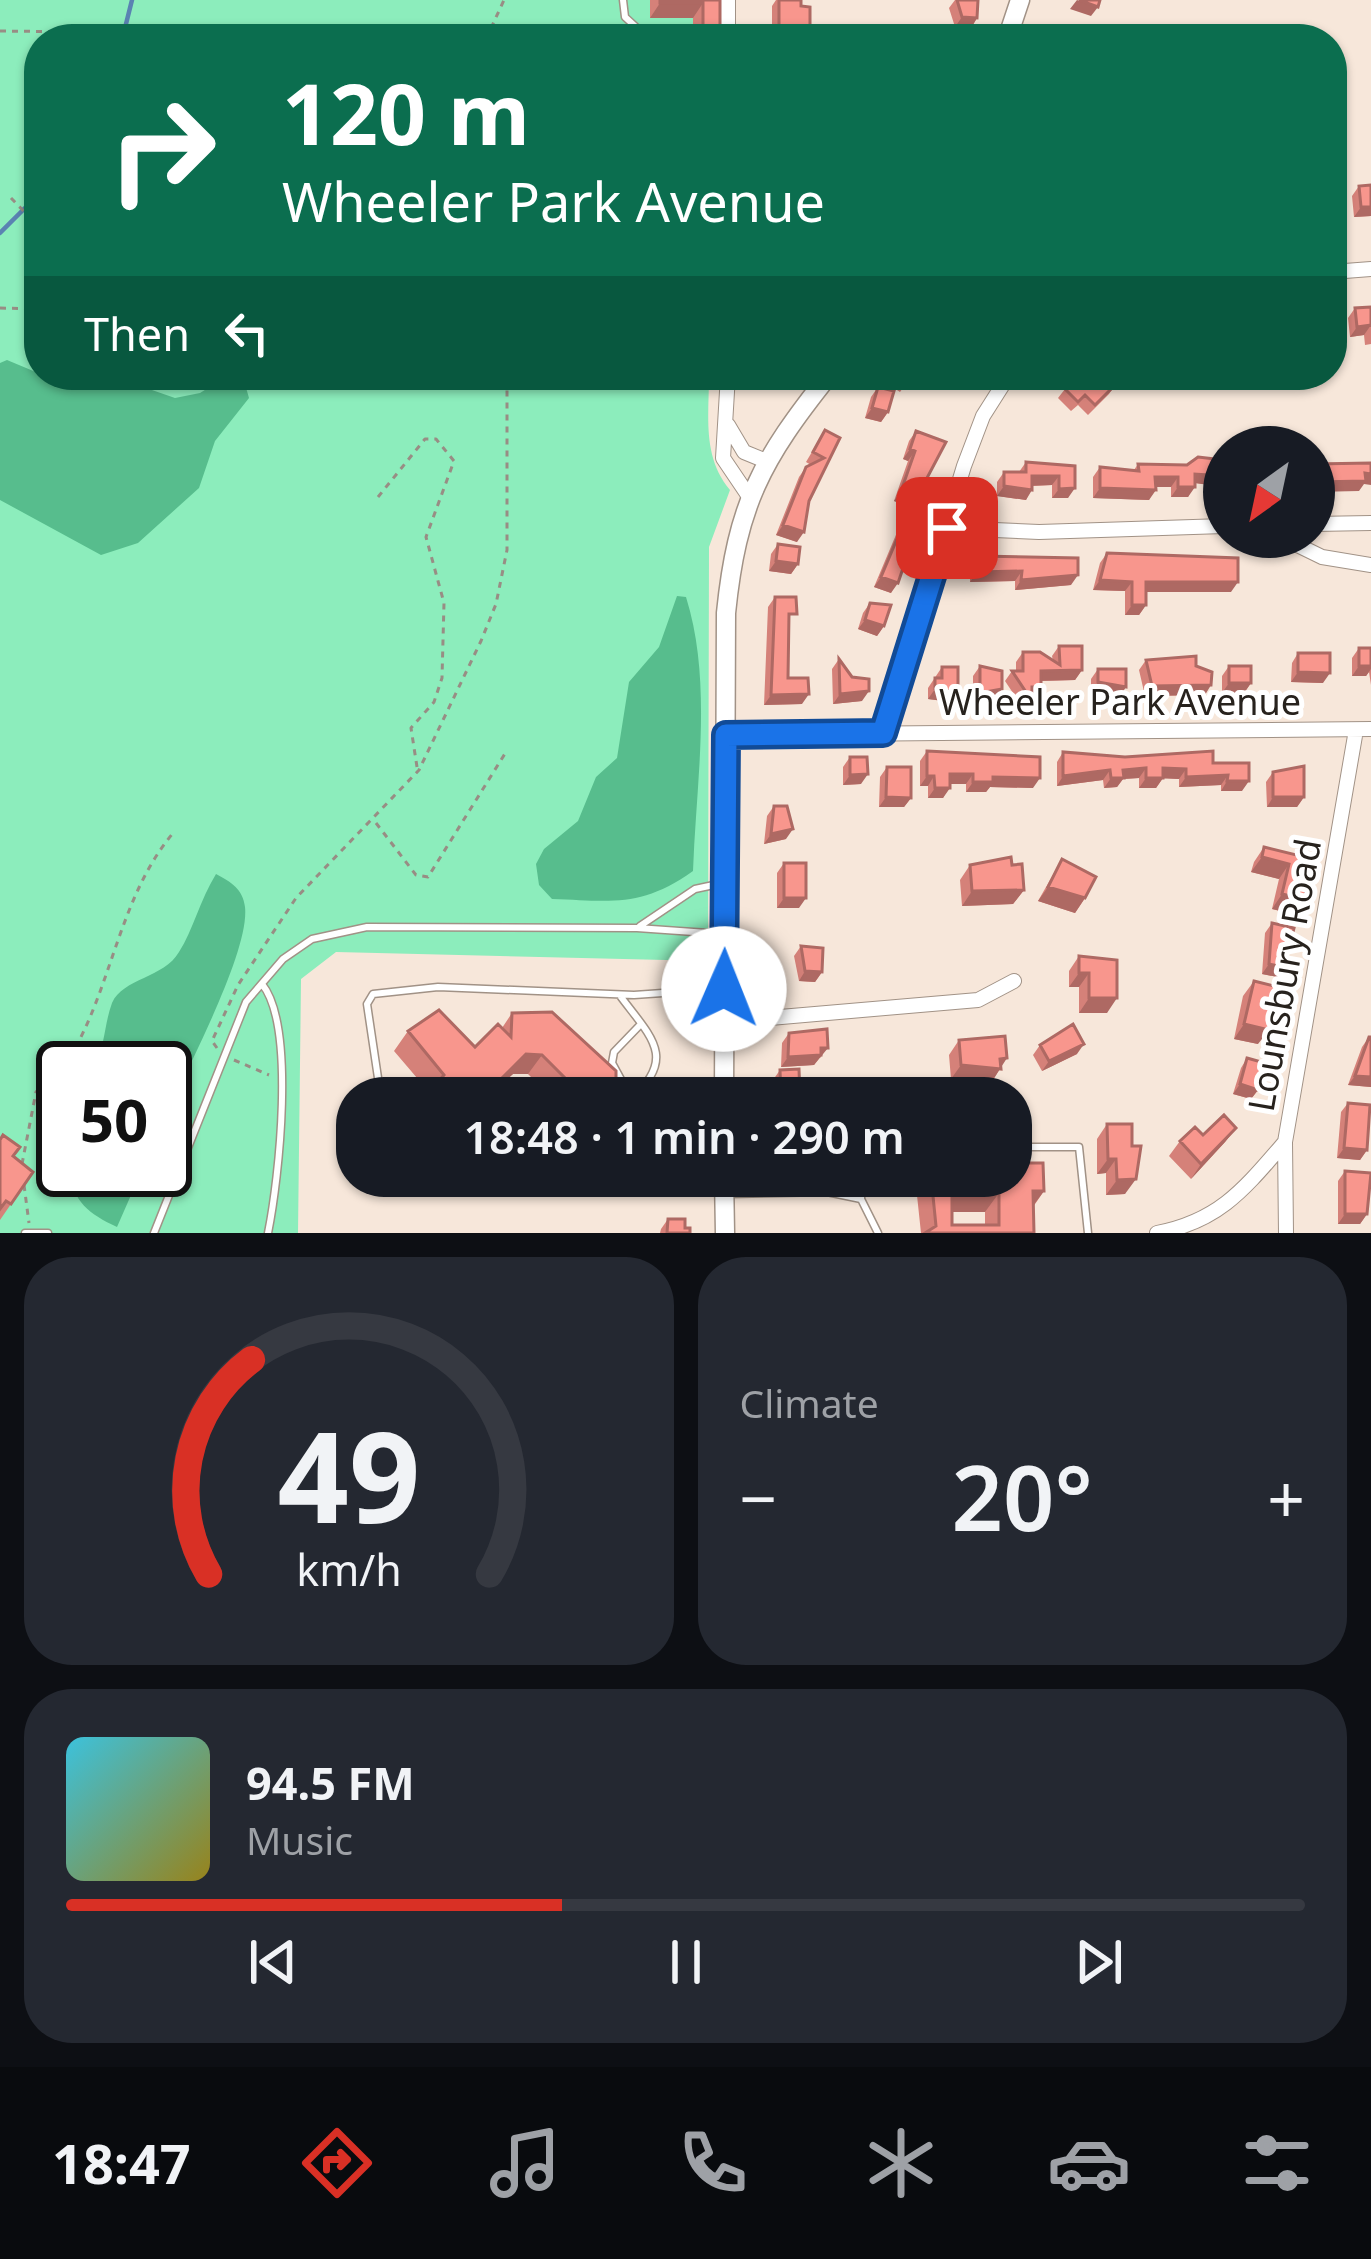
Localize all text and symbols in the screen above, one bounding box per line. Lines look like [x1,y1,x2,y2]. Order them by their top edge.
text: 120 m [282,55,530,170]
icon: right [84,72,240,228]
text: Wheeler Park Avenue [282,164,825,238]
icon: left [214,300,280,366]
text: Then [84,303,190,364]
north arrow [1203,426,1335,558]
map controls [1203,426,1335,558]
pin [896,477,998,579]
icon: arrive [914,495,980,561]
street label: Wheeler Park Avenue [939,677,1301,726]
street label: Lounsbury Road [1236,835,1332,1115]
position arrow [661,926,787,1052]
speed limit sign: 50 [36,1041,192,1197]
text: 18:48 · 1 min · 290 m [463,1106,905,1167]
text: Climate [740,1376,879,1429]
text: 49 [277,1390,420,1560]
text: 20° [952,1435,1093,1557]
text: − [740,1452,777,1542]
text: + [1267,1452,1305,1542]
text: km/h [296,1540,401,1599]
text: 94.5 FM [246,1752,415,1813]
text: Music [246,1813,353,1866]
icon: previous [240,1929,306,1995]
icon: pause [653,1929,719,1995]
icon: next [1066,1929,1132,1995]
icon: directions [295,2121,379,2205]
icon: music [483,2121,567,2205]
icon: phone [671,2121,755,2205]
icon: climate [859,2121,943,2205]
icon: car [1047,2121,1131,2205]
icon: filters [1235,2121,1319,2205]
text: 18:47 [52,2126,191,2200]

